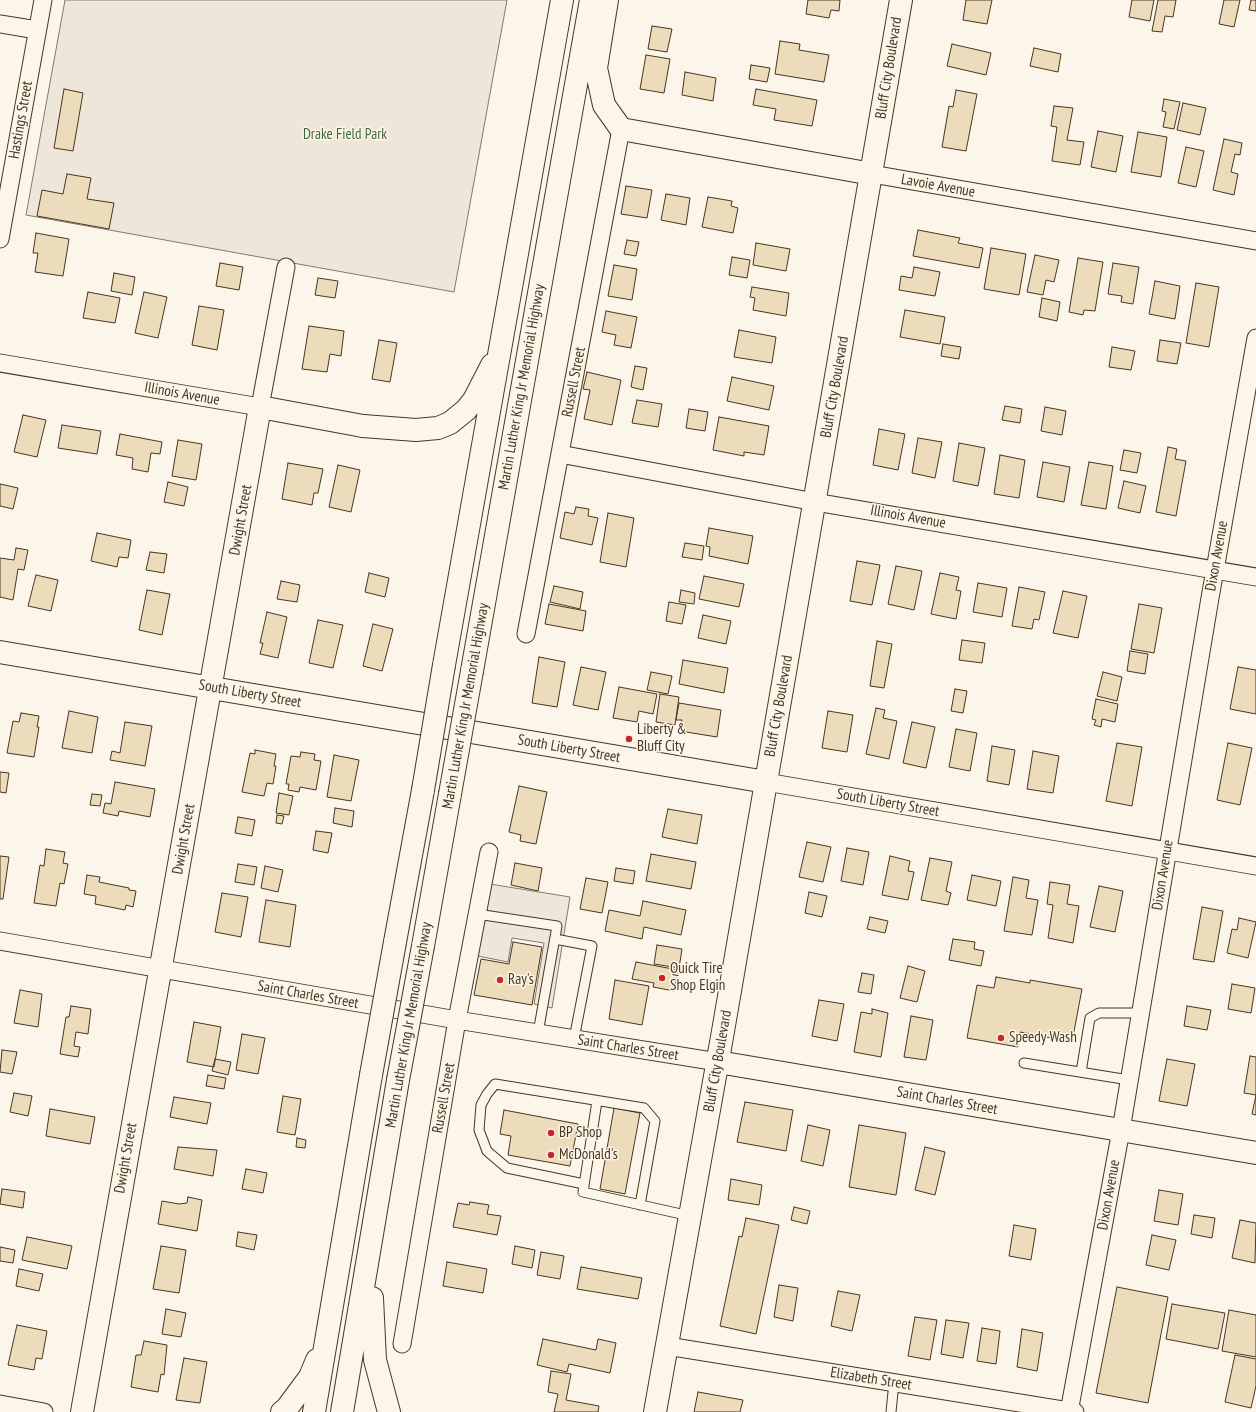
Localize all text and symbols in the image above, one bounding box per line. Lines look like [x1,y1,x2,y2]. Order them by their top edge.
street label: Bluff City Boulevard [872,16,906,120]
street label: Hastings Street [5,80,37,160]
park label: Drake Field Park [303,126,387,144]
street label: Lavoie Avenue [900,171,976,201]
street label: Martin Luther King Jr Memorial Highway [495,283,549,491]
street label: Bluff City Boulevard [817,335,853,439]
street label: Russell Street [558,345,590,419]
street label: Illinois Avenue [143,379,221,409]
street label: Dwight Street [226,483,256,557]
street label: Illinois Avenue [869,502,947,532]
street label: Dixon Avenue [1202,519,1232,593]
street label: Martin Luther King Jr Memorial Highway [439,602,493,810]
street label: Bluff City Boulevard [761,654,797,758]
street label: South Liberty Street [197,676,303,712]
place label: Liberty & Bluff City [637,721,686,756]
street label: South Liberty Street [516,731,622,767]
marker: Liberty & Bluff City [624,734,634,744]
street label: South Liberty Street [835,785,941,821]
street label: Dwight Street [169,802,199,876]
street label: Dixon Avenue [1149,838,1177,912]
street label: Martin Luther King Jr Memorial Highway [382,921,436,1129]
place label: Quick Tire Shop Elgin [670,960,725,995]
place label: Ray's [508,971,534,989]
marker: Quick Tire Shop Elgin [657,973,667,983]
marker: Ray's [495,975,505,985]
street label: Saint Charles Street [256,977,360,1013]
street label: Bluff City Boulevard [700,1009,736,1113]
place label: Speedy Wash [1009,1029,1077,1047]
street label: Saint Charles Street [576,1031,680,1065]
marker: Speedy Wash [996,1033,1006,1043]
street label: Russell Street [429,1061,459,1135]
street label: Saint Charles Street [895,1083,999,1119]
street label: Dwight Street [111,1121,141,1195]
place label: BP Shop [559,1124,602,1142]
marker: BP Shop [546,1128,556,1138]
place label: McDonald's [559,1146,618,1164]
marker: McDonald's [546,1150,556,1160]
street label: Dixon Avenue [1094,1158,1124,1232]
street label: Elizabeth Street [829,1364,913,1394]

